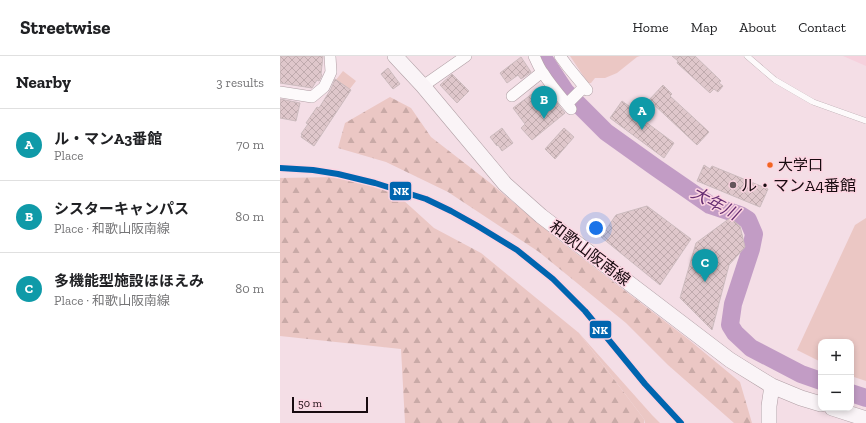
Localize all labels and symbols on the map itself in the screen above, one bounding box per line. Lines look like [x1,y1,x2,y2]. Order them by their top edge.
pin: B [531,86,557,119]
pin: A [629,97,655,130]
place label: 大学口 [778,156,823,174]
marker: 大学口 [765,160,775,170]
place label: ル・マンA4番館 [741,176,856,195]
marker: ル・マンA4番館 [728,180,738,190]
line badge: NK [389,181,412,201]
water label: 大年川 [688,182,744,225]
text: NK [393,185,409,198]
street label: 和歌山阪南線 [546,217,634,289]
your location [586,218,606,238]
pin: C [692,249,718,282]
line badge: NK [589,320,612,339]
text: NK [592,324,608,337]
scale bar [292,395,368,414]

